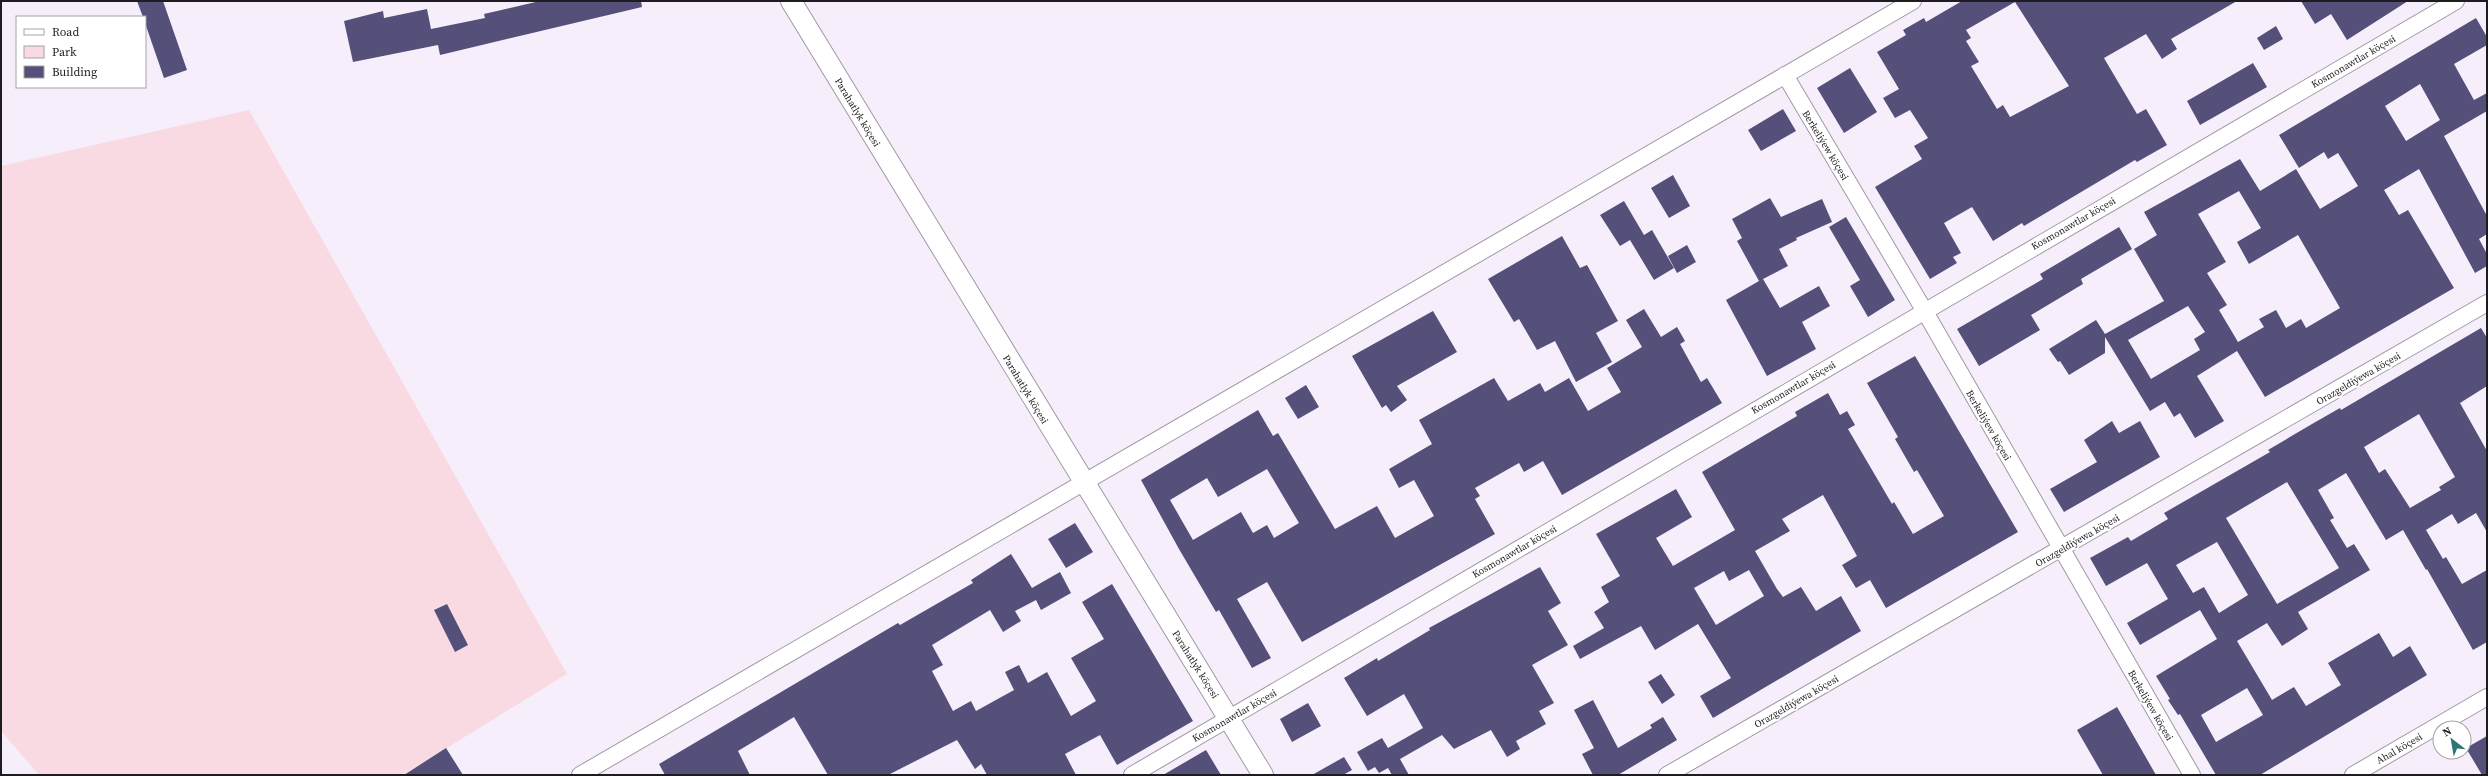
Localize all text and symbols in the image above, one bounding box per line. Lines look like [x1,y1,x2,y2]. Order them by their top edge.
legend [16,16,146,88]
text: Road [52,24,79,40]
street label: Kosmonawtlar köçesi [2309,32,2398,91]
text: Park [52,44,77,60]
text: Building [52,64,97,80]
street label: Parahatlyk köçesi [832,75,883,149]
street label: Berkeliýew köçesi [1800,108,1852,183]
street label: Kosmonawtlar köçesi [2029,194,2118,253]
street label: Orazgeldiýewa köçesi [2314,349,2403,408]
street label: Parahatlyk köçesi [1000,352,1051,426]
street label: Kosmonawtlar köçesi [1749,358,1838,417]
street label: Berkeliýew köçesi [1963,388,2014,463]
street label: Orazgeldiýewa köçesi [2033,511,2122,570]
street label: Kosmonawtlar köçesi [1470,522,1559,581]
street label: Parahatlyk köçesi [1169,628,1222,701]
street label: Berkeliýew köçesi [2125,668,2176,743]
street label: Orazgeldiýewa köçesi [1752,672,1841,731]
street label: Kosmonawtlar köçesi [1190,686,1279,745]
north arrow [2432,720,2472,760]
text: N [2440,723,2454,740]
street label: Ahal köçesi [2374,730,2425,767]

